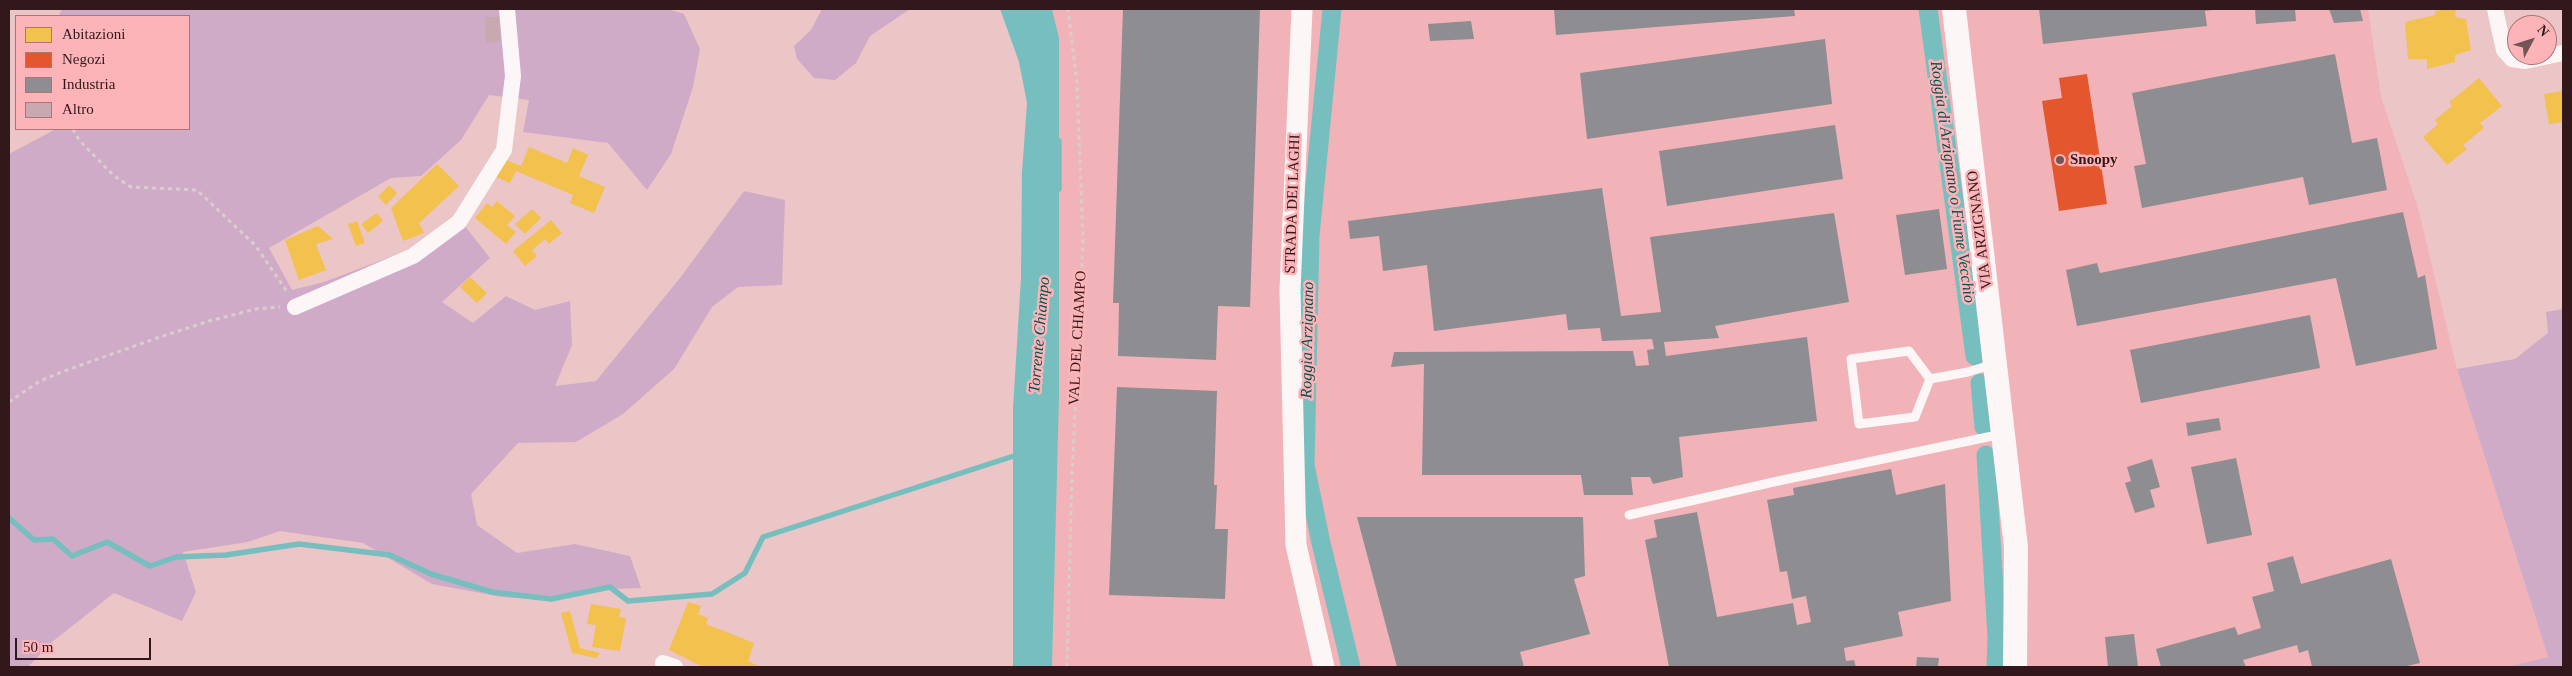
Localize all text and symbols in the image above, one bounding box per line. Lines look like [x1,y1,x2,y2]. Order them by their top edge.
legend [15,15,190,130]
north arrow [2507,15,2557,65]
text: N [2534,22,2552,39]
text: Abitazioni [62,26,125,42]
text: Negozi [62,51,105,67]
water label: Roggia di Arzignano o Fiume Vecchio [1926,60,1978,304]
text: Industria [62,76,115,92]
text: Altro [62,101,94,117]
street label: STRADA DEI LAGHI [1282,134,1304,274]
place label: Snoopy [2070,151,2118,169]
marker: Snoopy [2054,154,2066,166]
street label: VIA ARZIGNANO [1964,170,1996,290]
street label: VAL DEL CHIAMPO [1065,270,1091,406]
water label: Torrente Chiampo [1025,276,1055,394]
water label: Roggia Arzignano [1297,281,1319,399]
scale bar [18,628,154,660]
text: 50 m [23,639,53,655]

